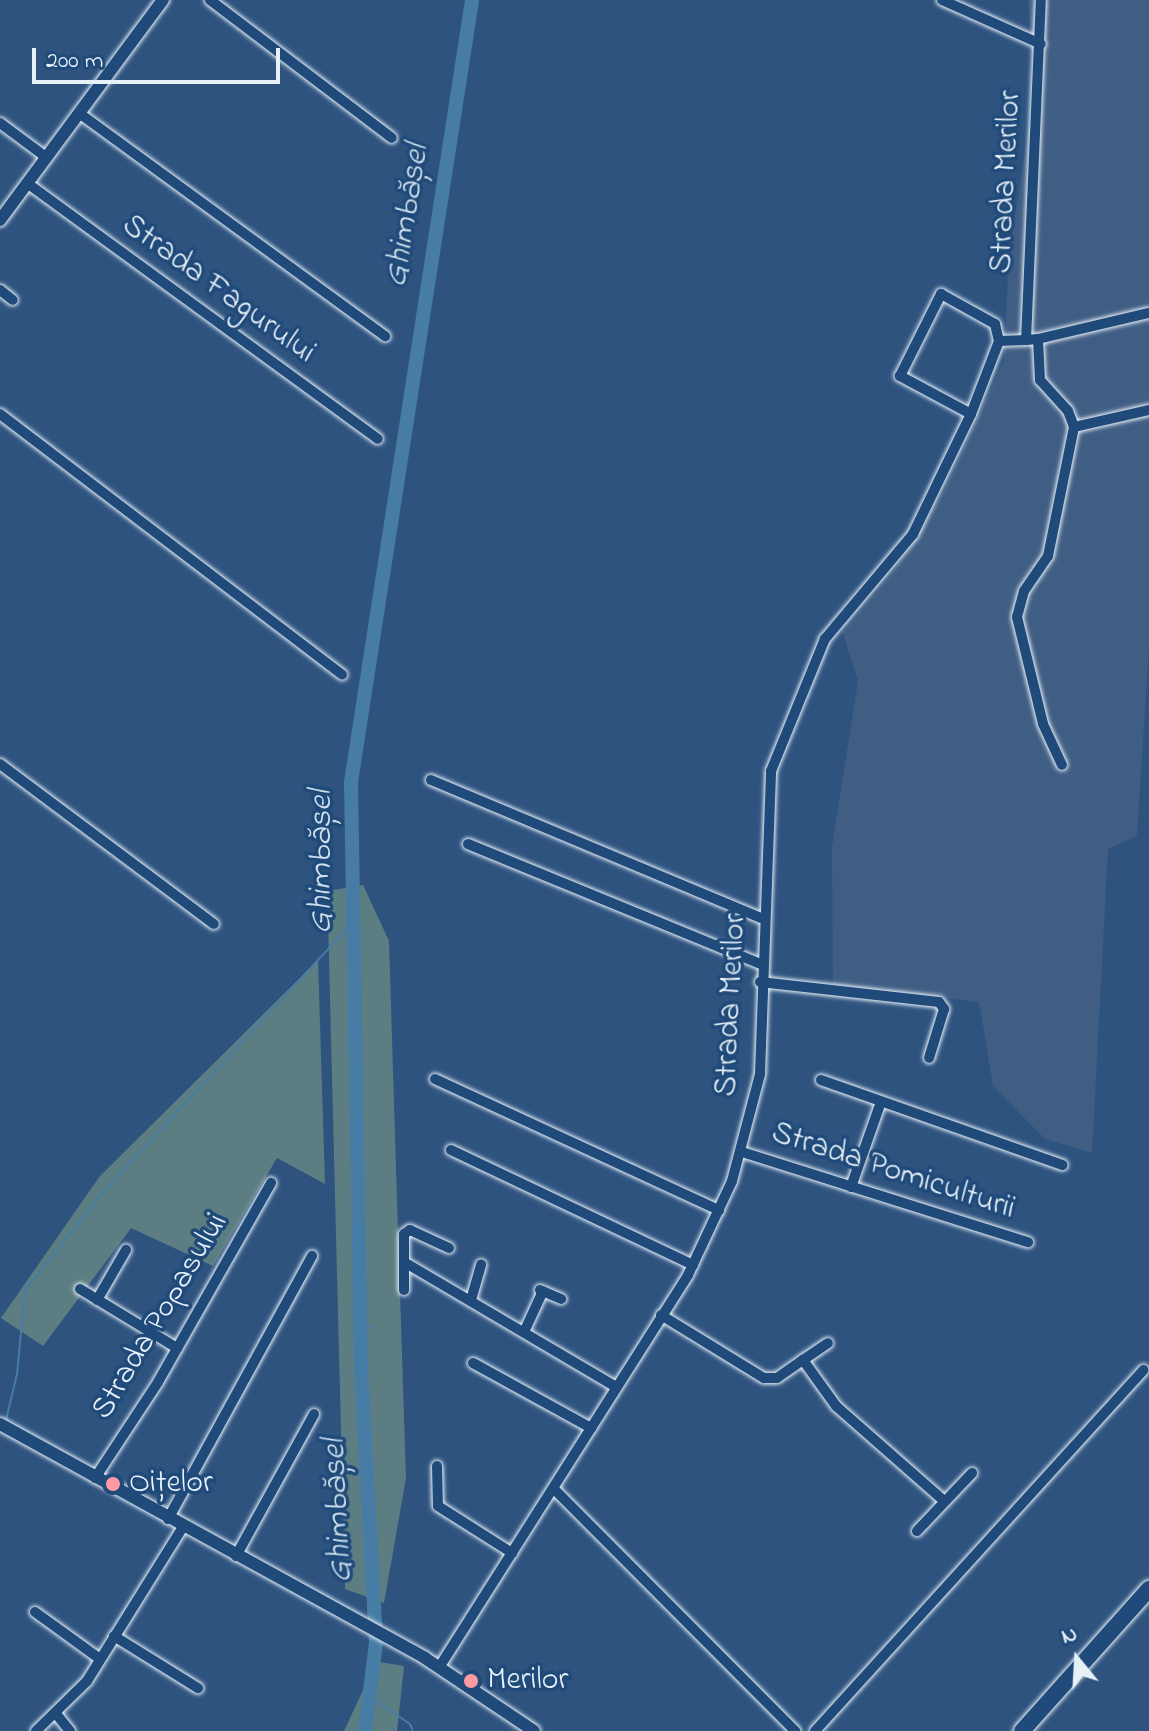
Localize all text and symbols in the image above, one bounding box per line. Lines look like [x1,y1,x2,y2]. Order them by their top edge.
scale bar [36,32,284,82]
text: 200 m [46,44,103,79]
street label: Strada Merilor [983,90,1031,274]
water label: Ghimbășel [377,142,439,290]
street label: Strada Fagurului [114,207,322,373]
water label: Ghimbășel [303,790,343,934]
street label: Strada Merilor [708,913,756,1097]
street label: Strada Pomiculturii [766,1115,1020,1229]
street label: Strada Popasului [84,1207,238,1427]
water label: Ghimbășel [315,1438,363,1584]
place label: Oițelor [129,1465,213,1503]
marker: Oițelor [104,1475,122,1493]
north arrow [1037,1619,1117,1699]
text: N [1058,1619,1082,1654]
place label: Merilor [487,1662,568,1700]
marker: Merilor [462,1672,480,1690]

